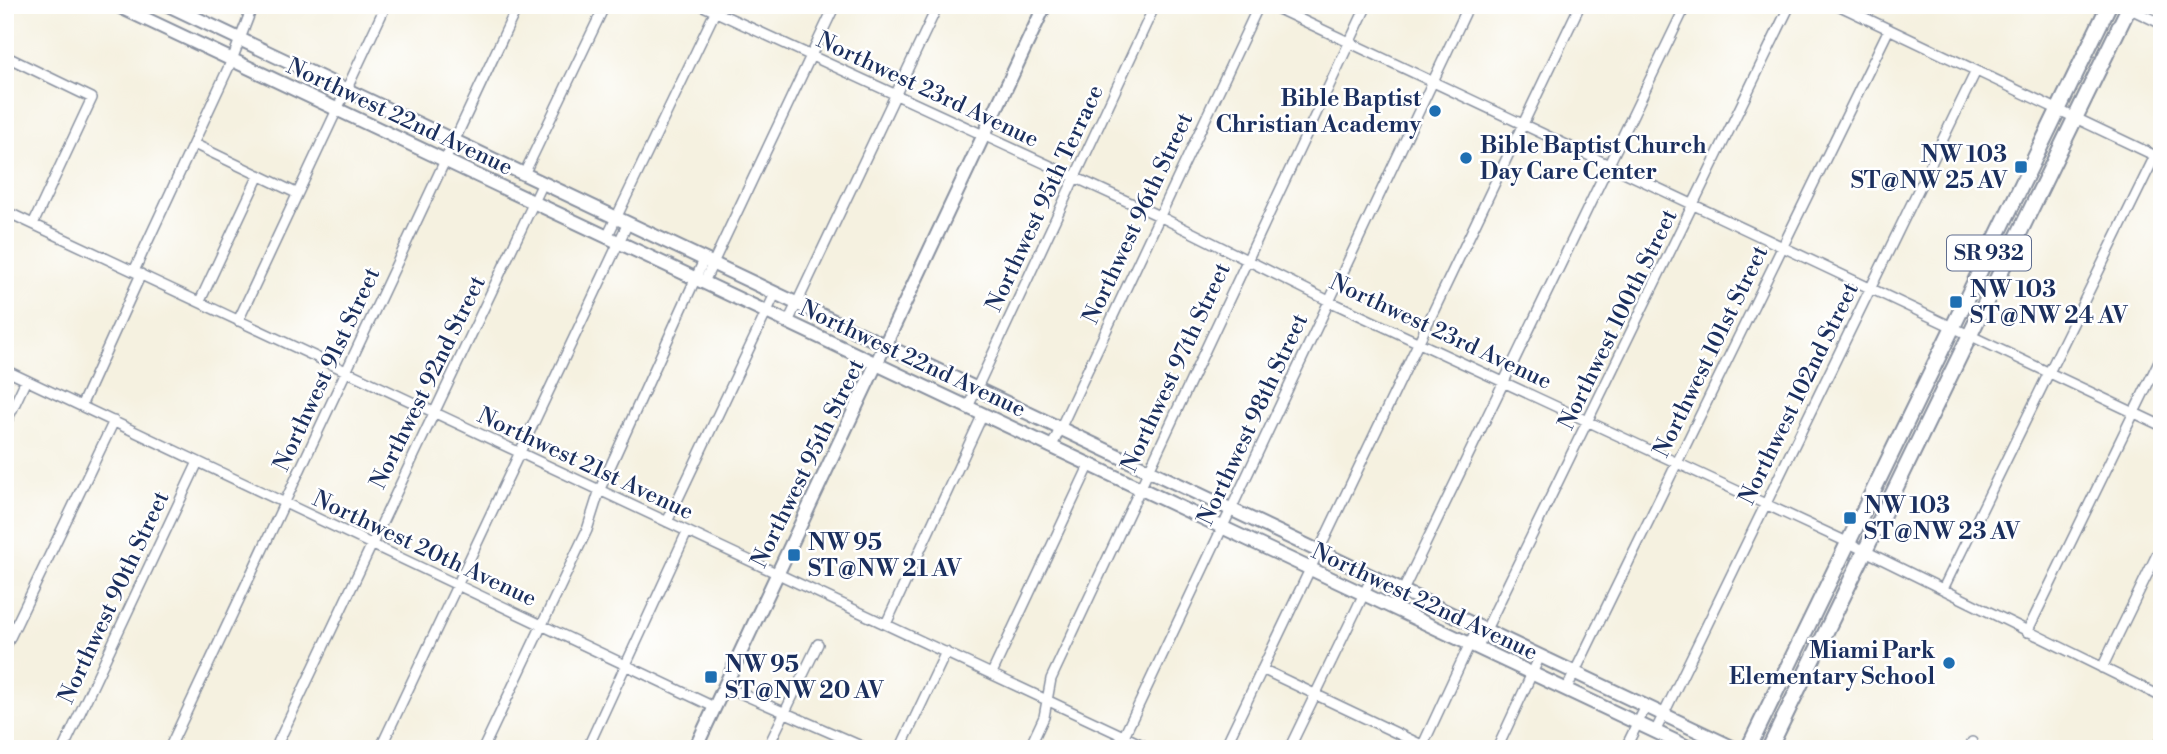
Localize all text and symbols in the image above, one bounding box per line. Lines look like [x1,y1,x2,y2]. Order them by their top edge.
street label: Northwest 23rd Avenue [812,26,1043,154]
street label: Northwest 22nd Avenue [282,52,517,182]
street label: Northwest 95th Terrace [980,81,1110,316]
place label: Bible Baptist Christian Academy [1215,85,1422,139]
marker: Bible Baptist Christian Academy [1427,103,1443,119]
street label: Northwest 96th Street [1077,108,1199,329]
place label: Bible Baptist Church Day Care Center [1480,132,1706,186]
place label: NW 103 ST@NW 25 AV [1851,141,2008,195]
marker: Bible Baptist Church Day Care Center [1458,150,1474,166]
marker: NW 103 ST@NW 25 AV [2013,159,2029,175]
street label: Northwest 100th Street [1552,205,1683,434]
road number: SR 932 [1947,236,2031,270]
street label: Northwest 101st Street [1647,241,1774,462]
street label: Northwest 97th Street [1115,258,1237,477]
street label: Northwest 91st Street [267,263,386,476]
street label: Northwest 23rd Avenue [1325,268,1556,396]
street label: Northwest 92nd Street [364,271,492,494]
place label: NW 103 ST@NW 24 AV [1970,276,2128,330]
street label: Northwest 102nd Street [1733,278,1865,509]
street label: Northwest 22nd Avenue [795,294,1030,424]
marker: NW 103 ST@NW 24 AV [1948,294,1964,310]
street label: Northwest 98th Street [1192,309,1314,530]
street label: Northwest 95th Street [745,354,871,572]
street label: Northwest 21st Avenue [473,402,698,526]
street label: Northwest 20th Avenue [308,485,541,613]
street label: Northwest 90th Street [52,487,175,708]
place label: NW 103 ST@NW 23 AV [1864,492,2020,546]
marker: NW 103 ST@NW 23 AV [1842,510,1858,526]
place label: NW 95 ST@NW 21 AV [808,529,962,583]
street label: Northwest 22nd Avenue [1307,537,1542,667]
marker: NW 95 ST@NW 21 AV [786,547,802,563]
place label: Miami Park Elementary School [1729,637,1936,691]
place label: NW 95 ST@NW 20 AV [725,651,884,705]
marker: Miami Park Elementary School [1941,655,1957,671]
marker: NW 95 ST@NW 20 AV [703,669,719,685]

